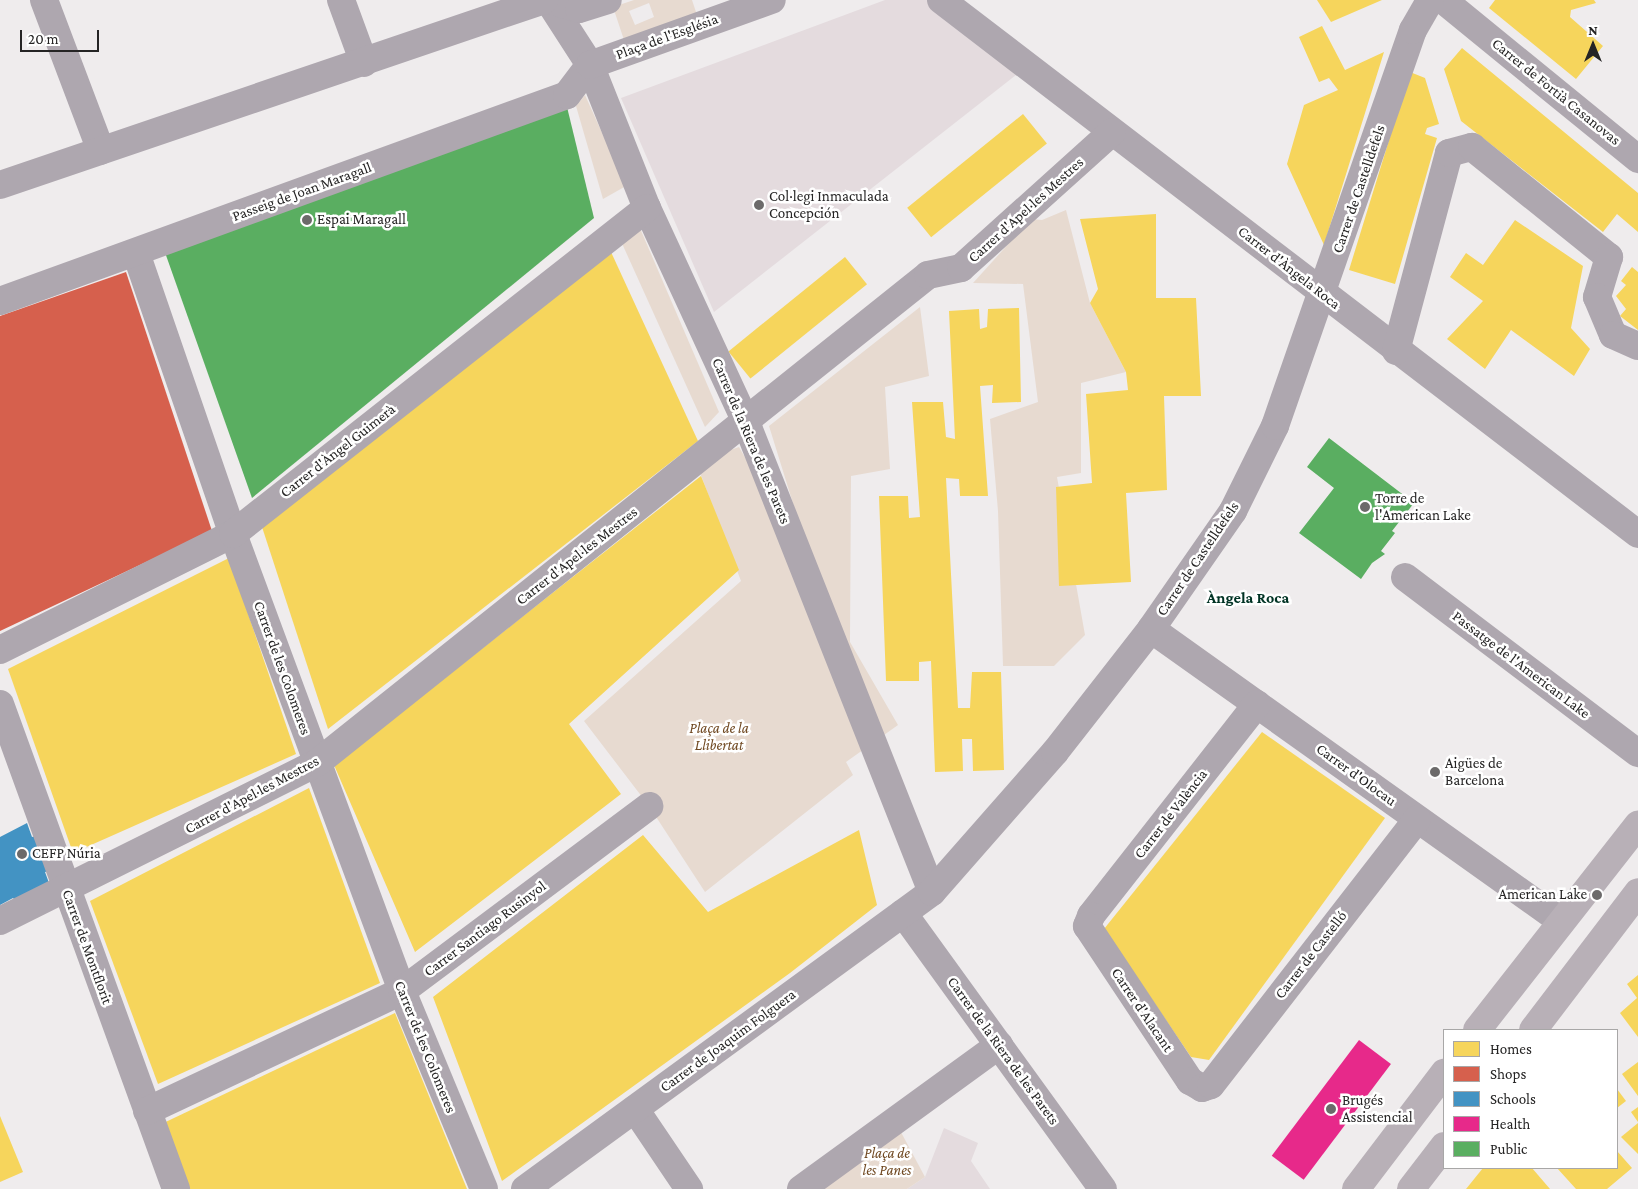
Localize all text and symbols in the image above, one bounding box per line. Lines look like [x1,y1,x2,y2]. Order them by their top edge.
street label: Plaça de l'Església [613,10,721,64]
scale bar [22,20,101,52]
north arrow [1568,20,1618,70]
text: N [1588,22,1598,38]
text: 20 m [28,31,59,47]
street label: Carrer de Fortià Casanovas [1488,35,1624,149]
street label: Carrer de Castelldefels [1329,123,1389,255]
street label: Carrer d'Apel·les Mestres [965,153,1087,267]
street label: Passeig de Joan Maragall [230,158,374,226]
place label: Col·legi Inmaculada Concepción [769,187,889,222]
marker: Col·legi Inmaculada Concepción [753,199,765,211]
place label: Espai Maragall [317,211,406,229]
marker: Espai Maragall [301,214,313,226]
street label: Carrer d'Àngela Roca [1234,222,1344,314]
street label: Carrer de la Riera de les Parets [708,355,794,527]
street label: Carrer d'Àngel Guimerà [277,400,399,502]
place label: Torre de l'American Lake [1375,489,1471,524]
street label: Carrer de Castelldefels [1153,498,1243,620]
marker: Torre de l'American Lake [1359,501,1371,513]
street label: Carrer d'Apel·les Mestres [513,503,641,609]
district label: Àngela Roca [1207,588,1289,608]
street label: Carrer de les Colomeres [249,599,315,737]
street label: Passatge de l'American Lake [1449,607,1593,723]
park label: Plaça de la Llibertat [689,719,749,754]
street label: Carrer d'Olocau [1312,740,1400,810]
street label: Carrer d'Apel·les Mestres [182,752,322,838]
place label: Aigües de Barcelona [1445,754,1504,789]
street label: Carrer de València [1130,766,1212,862]
marker: Aigües de Barcelona [1429,766,1441,778]
place label: CEFP Núria [32,845,101,863]
marker: CEFP Núria [16,848,28,860]
street label: Carrer Santiago Rusinyol [420,877,550,981]
place label: American Lake [1498,886,1587,904]
street label: Carrer de Montflorit [58,887,116,1007]
marker: American Lake [1591,889,1603,901]
street label: Carrer de Castelló [1271,908,1351,1002]
street label: Carrer d'Alacant [1107,964,1177,1056]
street label: Carrer de la Riera de les Parets [943,974,1063,1128]
street label: Carrer de les Colomeres [390,978,460,1116]
street label: Carrer de Joaquim Folguera [657,986,799,1096]
legend [1443,1029,1618,1169]
text: Homes [1490,1041,1532,1057]
text: Shops [1490,1066,1526,1082]
place label: Brugés Assistencial [1342,1091,1413,1126]
text: Schools [1490,1091,1536,1107]
marker: Brugés Assistencial [1324,1102,1338,1116]
text: Health [1490,1116,1530,1132]
text: Public [1490,1141,1527,1157]
park label: Plaça de les Panes [863,1144,911,1179]

